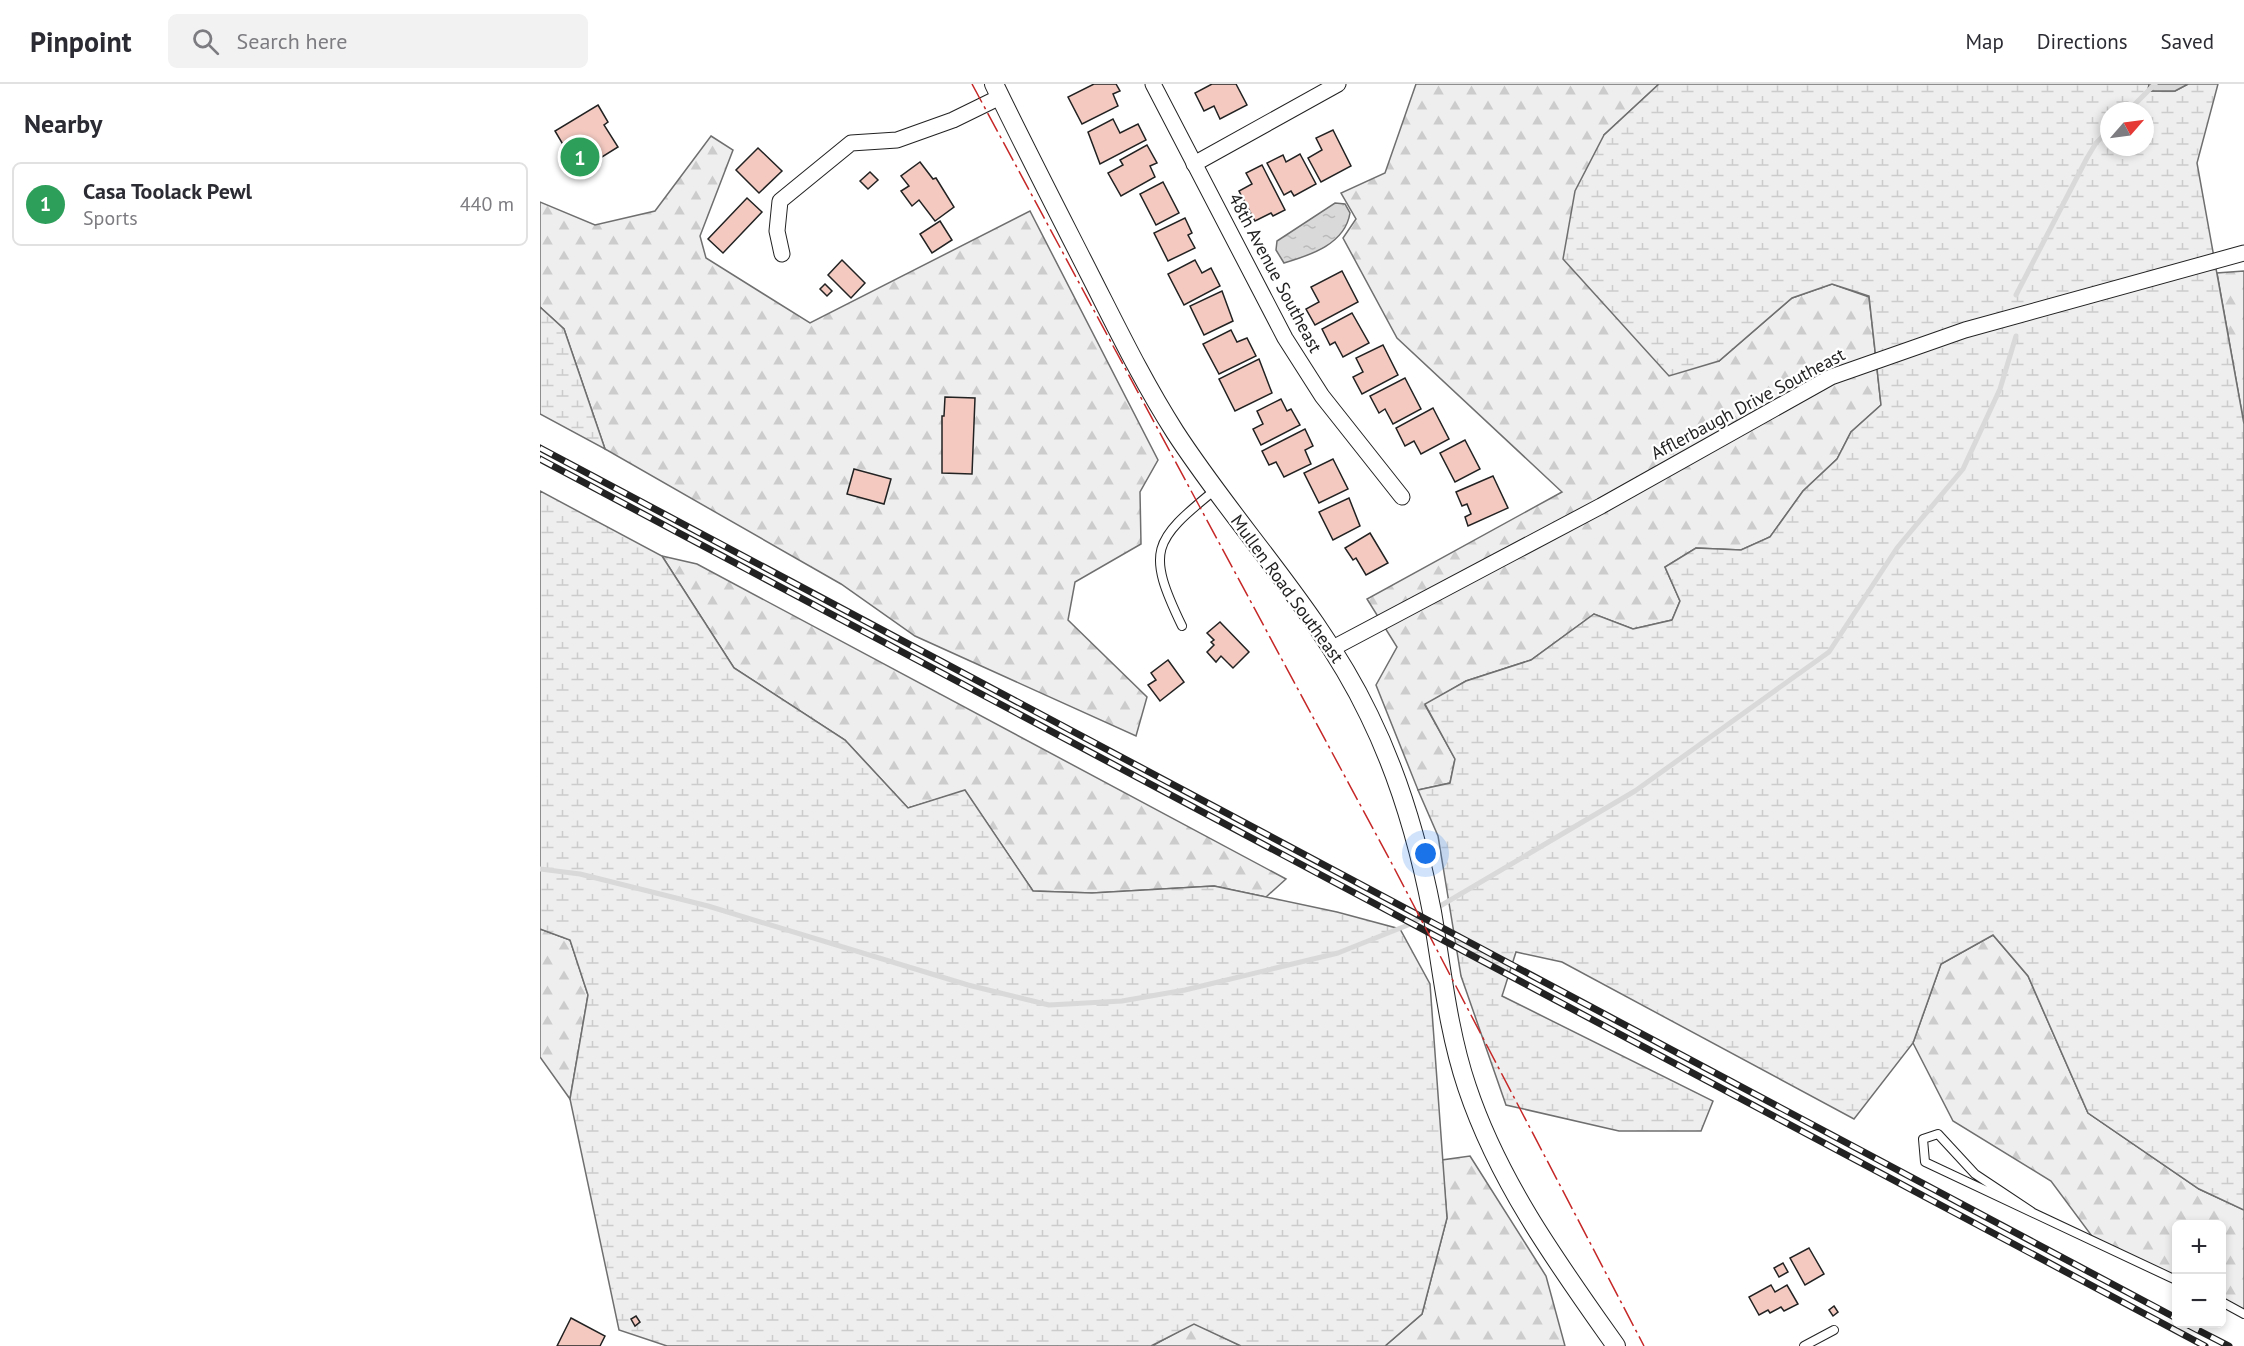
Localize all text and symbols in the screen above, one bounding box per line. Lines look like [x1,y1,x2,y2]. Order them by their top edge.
search box [168,14,588,68]
text: Pinpoint [30,23,132,60]
icon: search [189,25,222,58]
text: Search here [237,27,347,55]
text: Map [1965,28,2004,55]
text: Directions [2037,28,2128,55]
text: Saved [2161,28,2214,55]
north arrow [2100,102,2154,156]
text: Nearby [24,107,102,140]
pin: 1 [560,134,600,180]
text: Casa Toolack Pewl [83,177,252,205]
street label: 48th Avenue Southeast [1224,189,1327,356]
text: 1 [40,191,51,217]
text: 440 m [460,191,514,217]
text: Sports [83,205,138,231]
street label: Afflerbaugh Drive Southeast [1647,343,1849,465]
street label: Mullen Road Southeast [1226,510,1349,667]
your location [1411,839,1440,868]
map controls [2172,1220,2226,1328]
button: + [2172,1220,2226,1274]
button: − [2172,1274,2226,1328]

